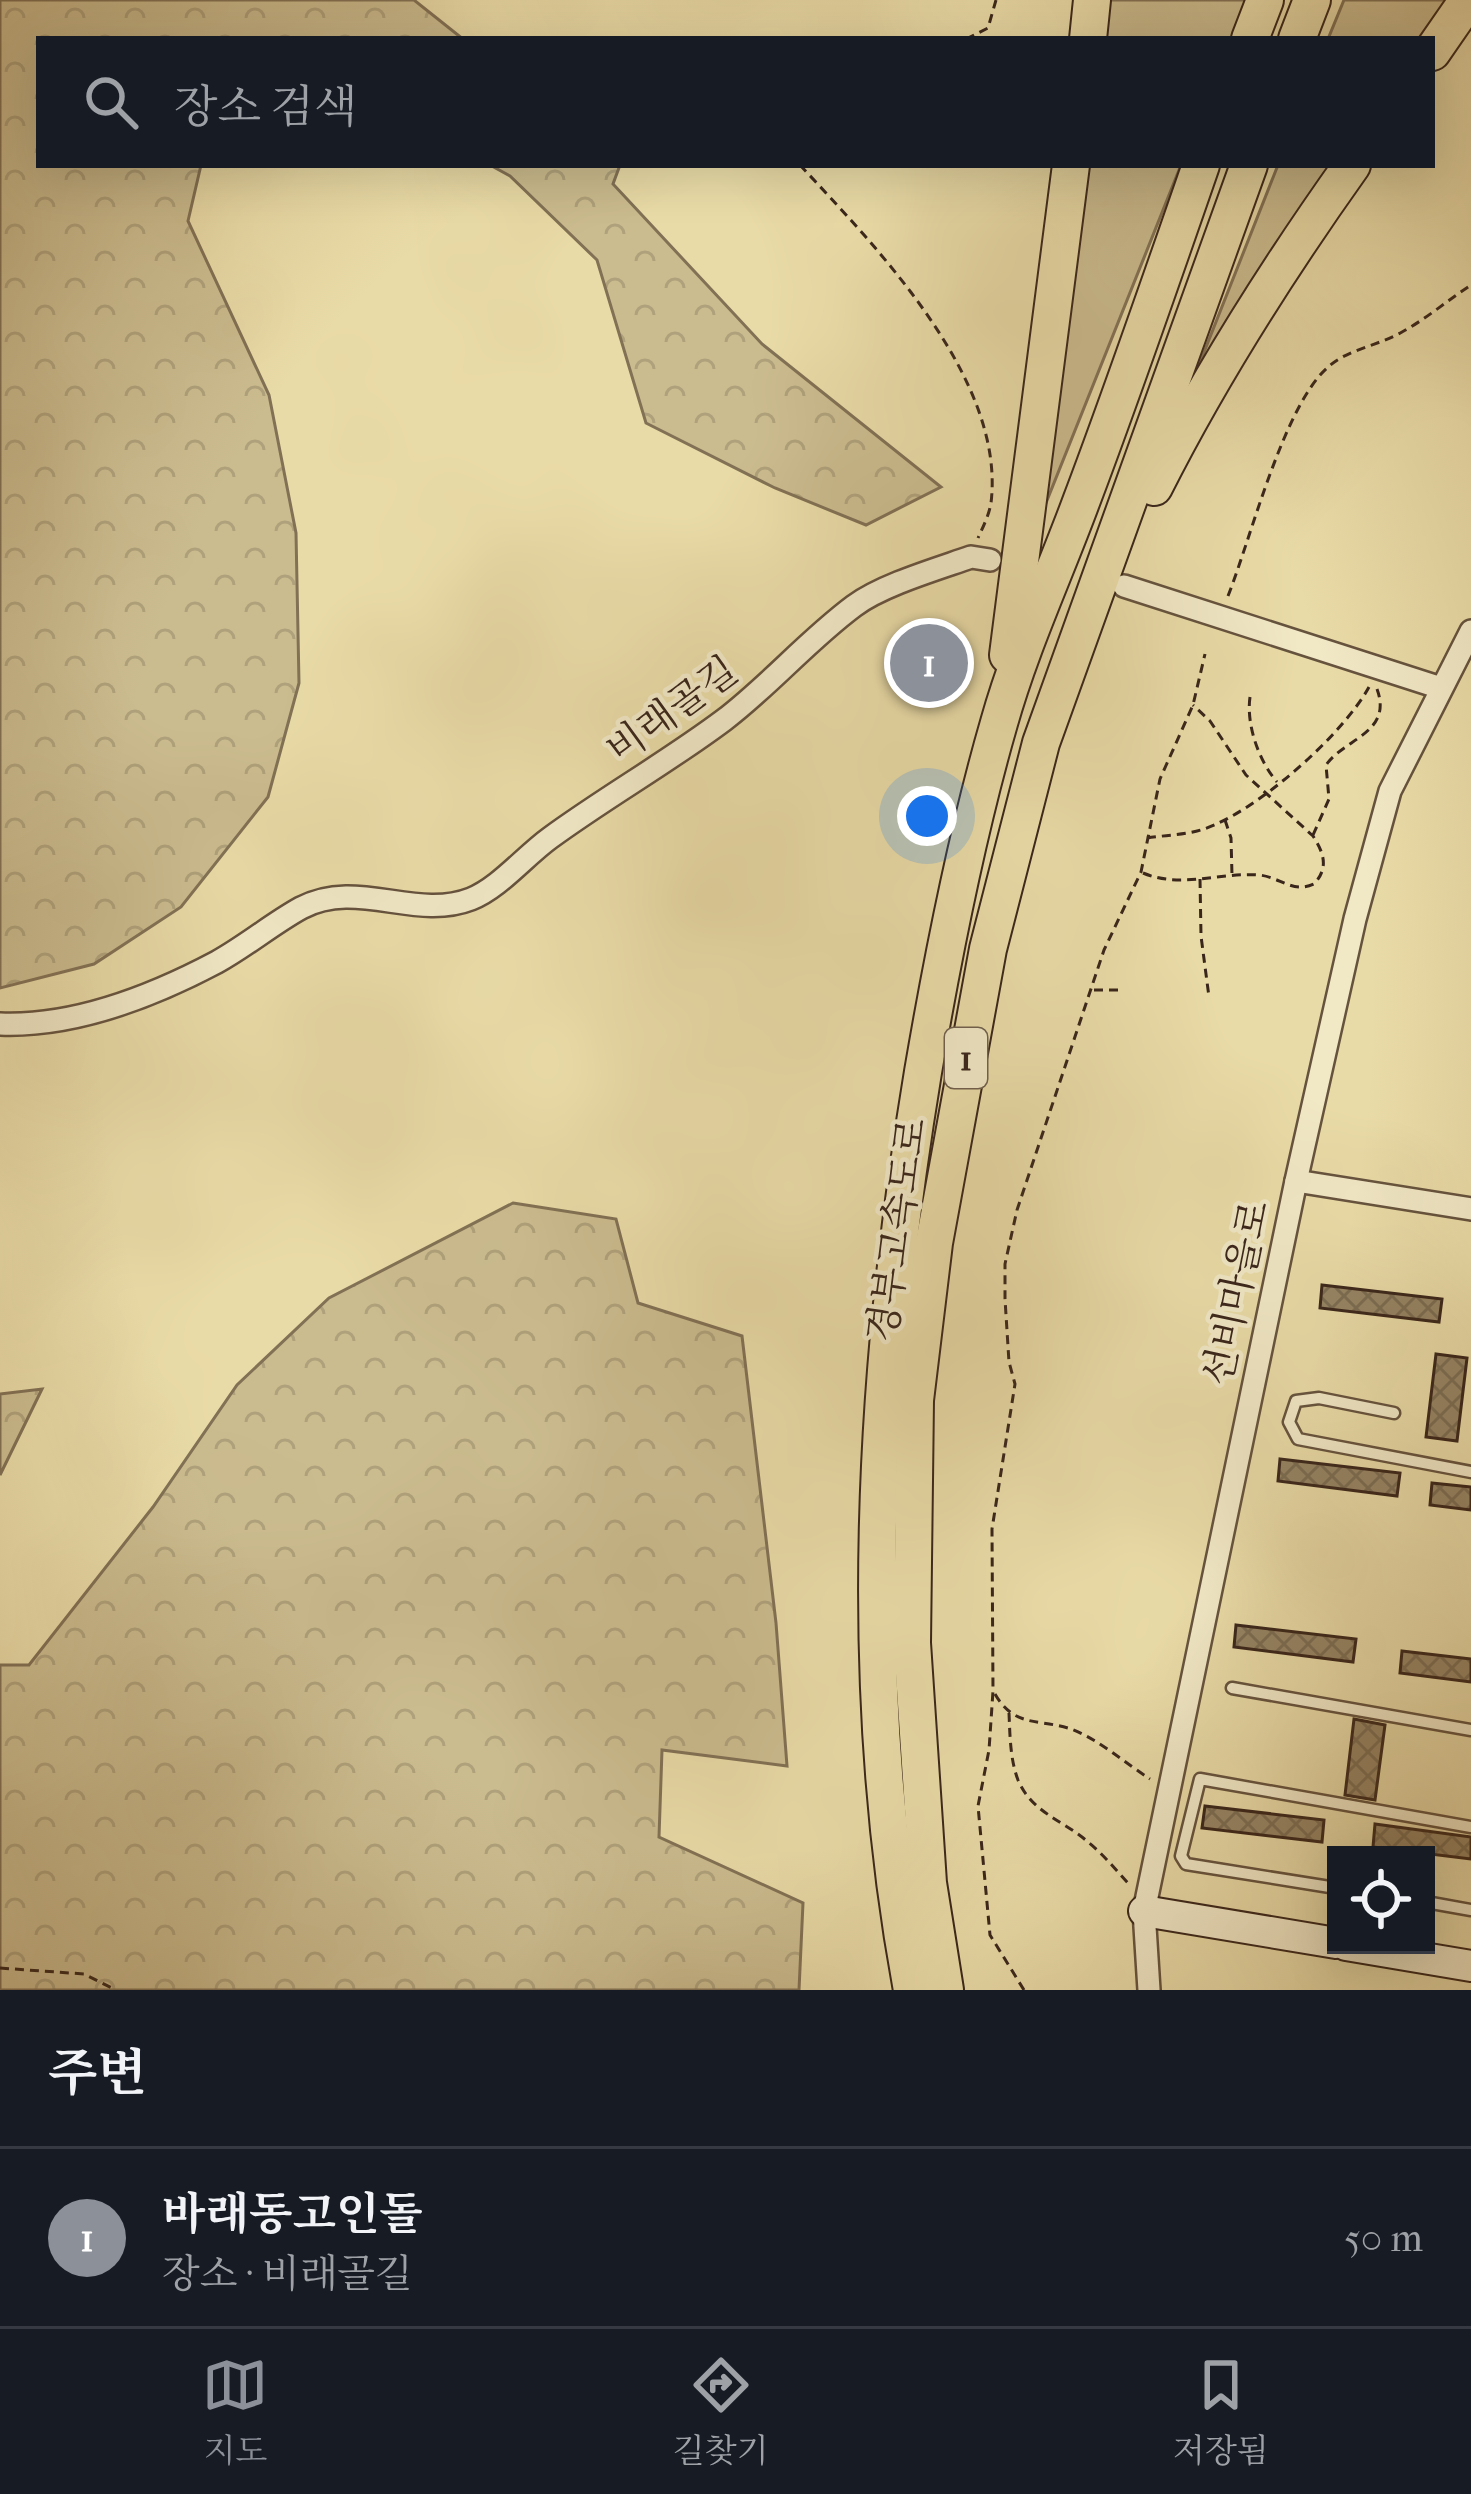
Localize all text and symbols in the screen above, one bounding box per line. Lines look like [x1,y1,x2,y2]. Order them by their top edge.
search box [36,36,1435,168]
icon: search [78,69,144,135]
text: 장소 검색 [174,81,358,134]
pin: 1 [890,618,968,708]
street label: 비래골길 [598,647,746,773]
your location [897,786,957,846]
road number: 1 [945,1028,987,1088]
street label: 경부고속도로 [858,1115,936,1345]
street label: 선비마을로 [1194,1196,1278,1390]
map controls [1327,1846,1435,1954]
button: locate [1327,1846,1435,1954]
text: 주변 [48,2043,147,2103]
text: 바래동고인돌 [162,2188,423,2241]
text: 1 [80,2215,94,2261]
text: 50 m [1344,2215,1423,2261]
text: 장소 · 비래골길 [162,2251,413,2297]
tab: 지도 [202,2352,268,2471]
tab: 길찾기 [673,2352,768,2471]
tab: 저장됨 [1173,2352,1269,2471]

